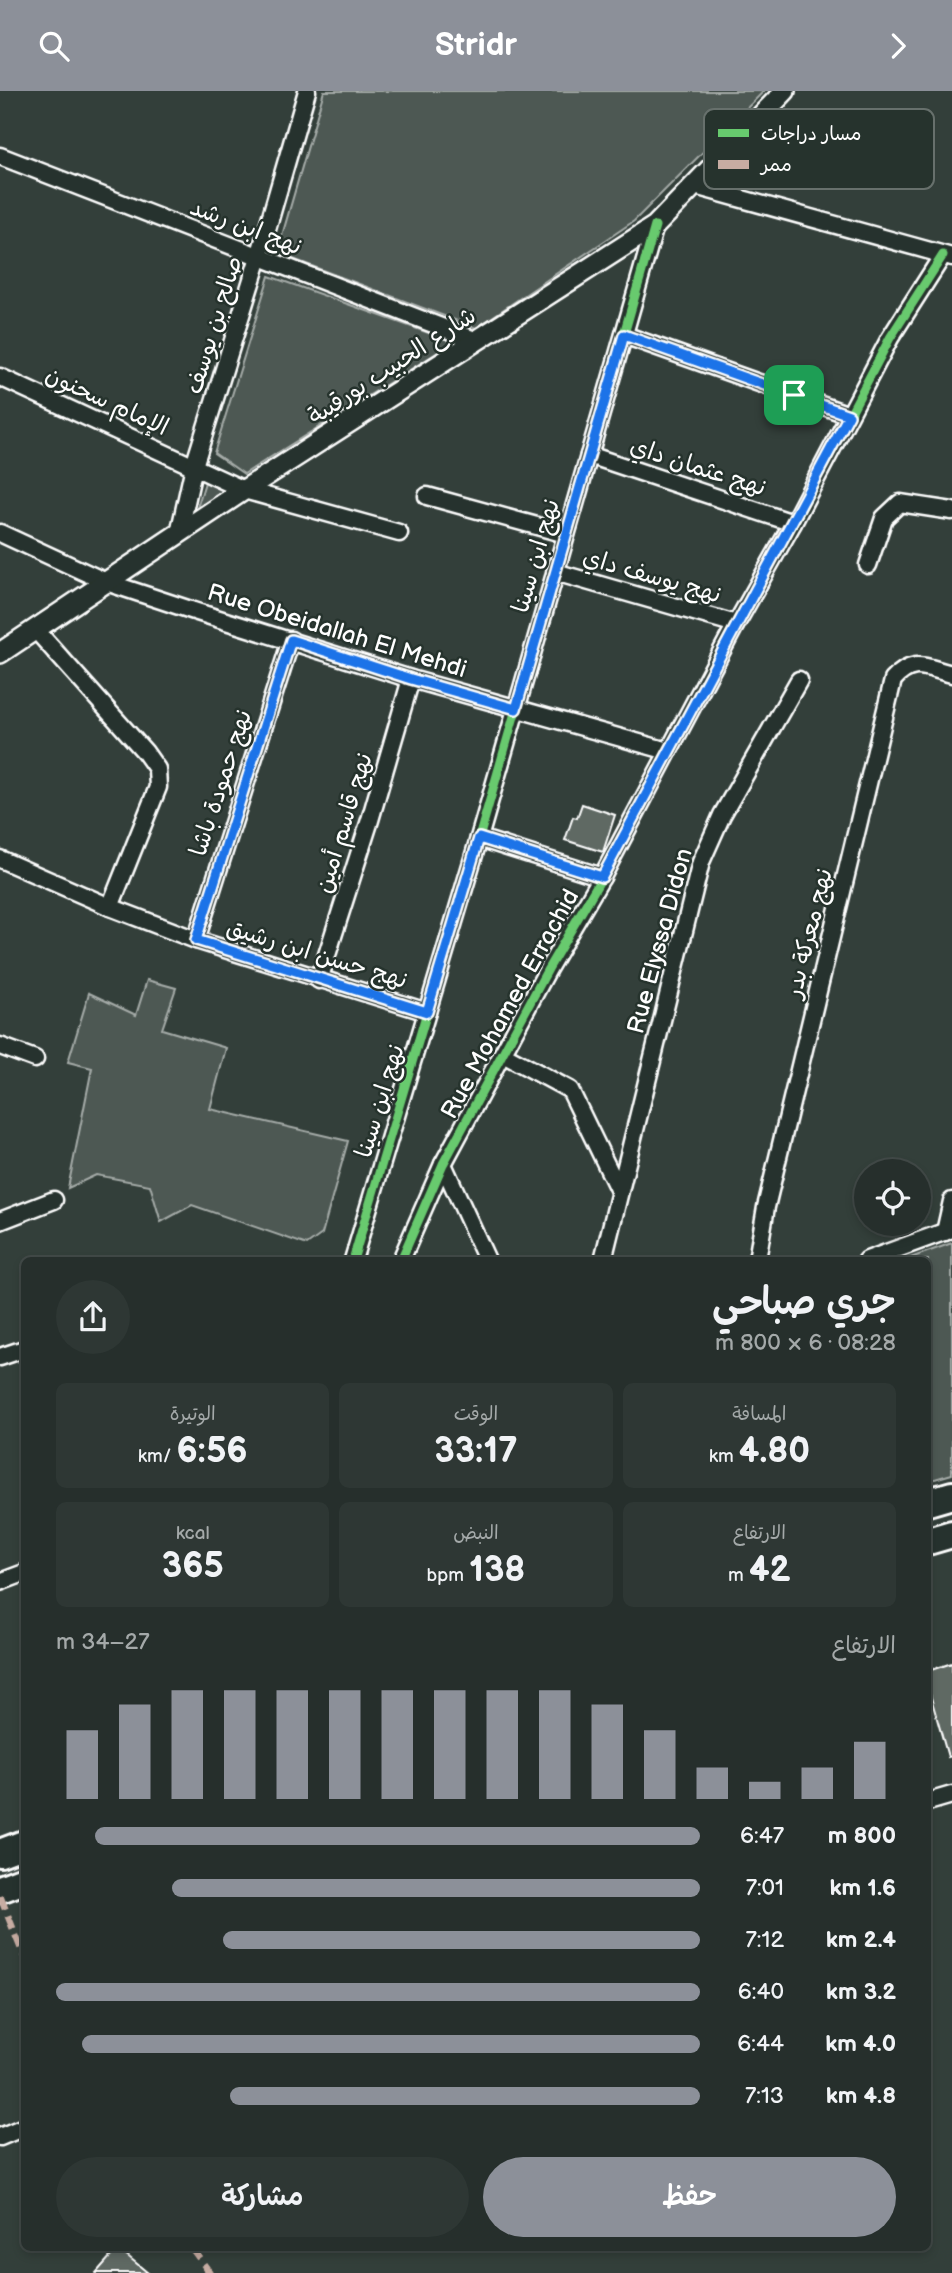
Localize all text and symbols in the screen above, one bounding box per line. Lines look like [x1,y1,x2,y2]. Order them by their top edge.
text: Stridr [435,26,517,65]
icon: search [35,27,73,65]
icon: forward [879,27,917,65]
legend [704,109,934,189]
text: مسار دراجات [761,123,862,146]
text: ممر [759,154,792,177]
street label: نهج ابن رشد [186,192,306,263]
street label: صالح بن يوسف [179,252,250,398]
street label: شارع الحبيب بورقيبة [303,301,482,433]
street label: الإمام سحنون [40,360,173,445]
pin [764,365,824,425]
icon: arrive [775,376,813,414]
street label: نهج عثمان داي [626,431,770,505]
street label: نهج ابن سينا [506,496,567,617]
street label: نهج يوسف داي [579,542,725,612]
street label: Rue Obeidallah El Mehdi [204,578,470,684]
street label: نهج حمودة باشا [184,706,259,860]
street label: نهج قاسم أمين [308,749,382,897]
street label: Rue Elyssa Didon [621,845,699,1037]
street label: نهج معركة بدر [778,865,840,1003]
street label: Rue Mohamed Errachid [435,884,585,1124]
street label: نهج حسن ابن رشيق [223,913,411,996]
street label: نهج ابن سينا [349,1041,412,1161]
map controls [854,1159,931,1236]
button: locate [854,1159,931,1236]
button: share [56,1280,130,1354]
text: جري صباحي [712,1280,896,1325]
text: 08:28 · 6 × 800 m [715,1329,896,1357]
text: الوتيرة [170,1403,216,1426]
text: الوقت [454,1403,498,1426]
text: المسافة [732,1403,786,1426]
text: 6:56 [177,1430,248,1473]
text: 33:17 [434,1430,518,1473]
text: 4.80 [739,1430,810,1473]
text: /km [138,1445,177,1468]
text: km [709,1445,739,1468]
text: kcal [176,1522,210,1545]
text: النبض [453,1522,499,1545]
text: الارتفاع [733,1522,786,1545]
text: 365 [162,1545,224,1588]
text: 138 [469,1549,525,1592]
text: 42 [749,1549,791,1592]
text: bpm [427,1564,469,1587]
text: m [728,1564,749,1587]
text: 27–34 m [56,1628,149,1656]
text: الارتفاع [832,1632,896,1660]
text: 6:47 [740,1822,784,1850]
text: 800 m [828,1822,896,1850]
text: 7:01 [746,1874,784,1902]
text: 1.6 km [829,1874,896,1902]
text: 7:12 [746,1926,784,1954]
text: 2.4 km [826,1926,896,1954]
text: 6:40 [738,1978,784,2006]
text: 3.2 km [826,1978,896,2006]
text: 6:44 [737,2030,784,2058]
text: 4.0 km [825,2030,896,2058]
text: 7:13 [745,2082,784,2110]
text: 4.8 km [826,2082,896,2110]
button: مشاركة [56,2157,469,2237]
button: حفظ [483,2157,896,2237]

